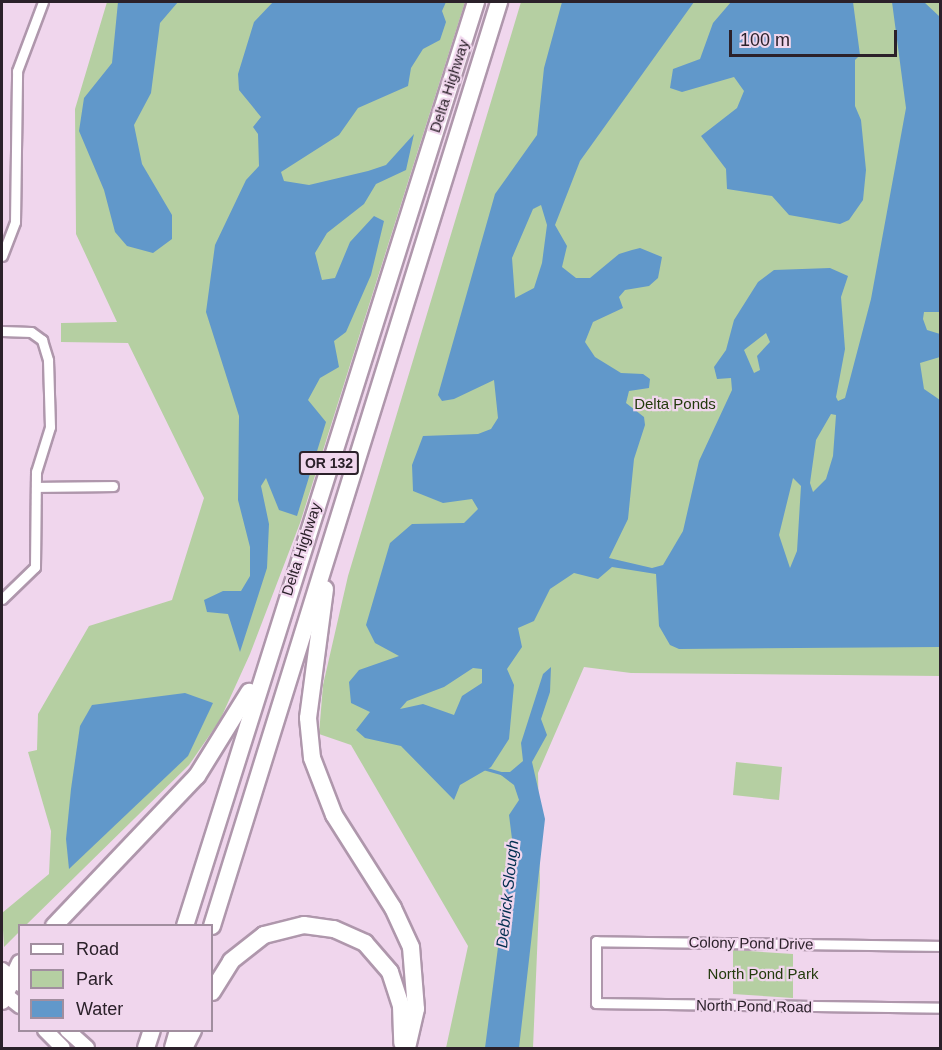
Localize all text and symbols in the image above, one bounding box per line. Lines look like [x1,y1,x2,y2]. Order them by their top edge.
scale bar [732,18,900,56]
text: 100 m [740,30,790,50]
street label: Delta Highway [425,37,473,135]
park label: Delta Ponds [634,395,716,413]
road number: OR 132 [298,452,360,474]
street label: Delta Highway [277,500,325,598]
water label: Debrick Slough [493,839,523,949]
legend [18,924,213,1032]
street label: Colony Pond Drive [688,933,814,953]
text: Road [76,939,119,959]
park label: North Pond Park [708,965,818,983]
text: Park [76,969,113,989]
street label: North Pond Road [696,996,812,1016]
text: Water [76,999,123,1019]

